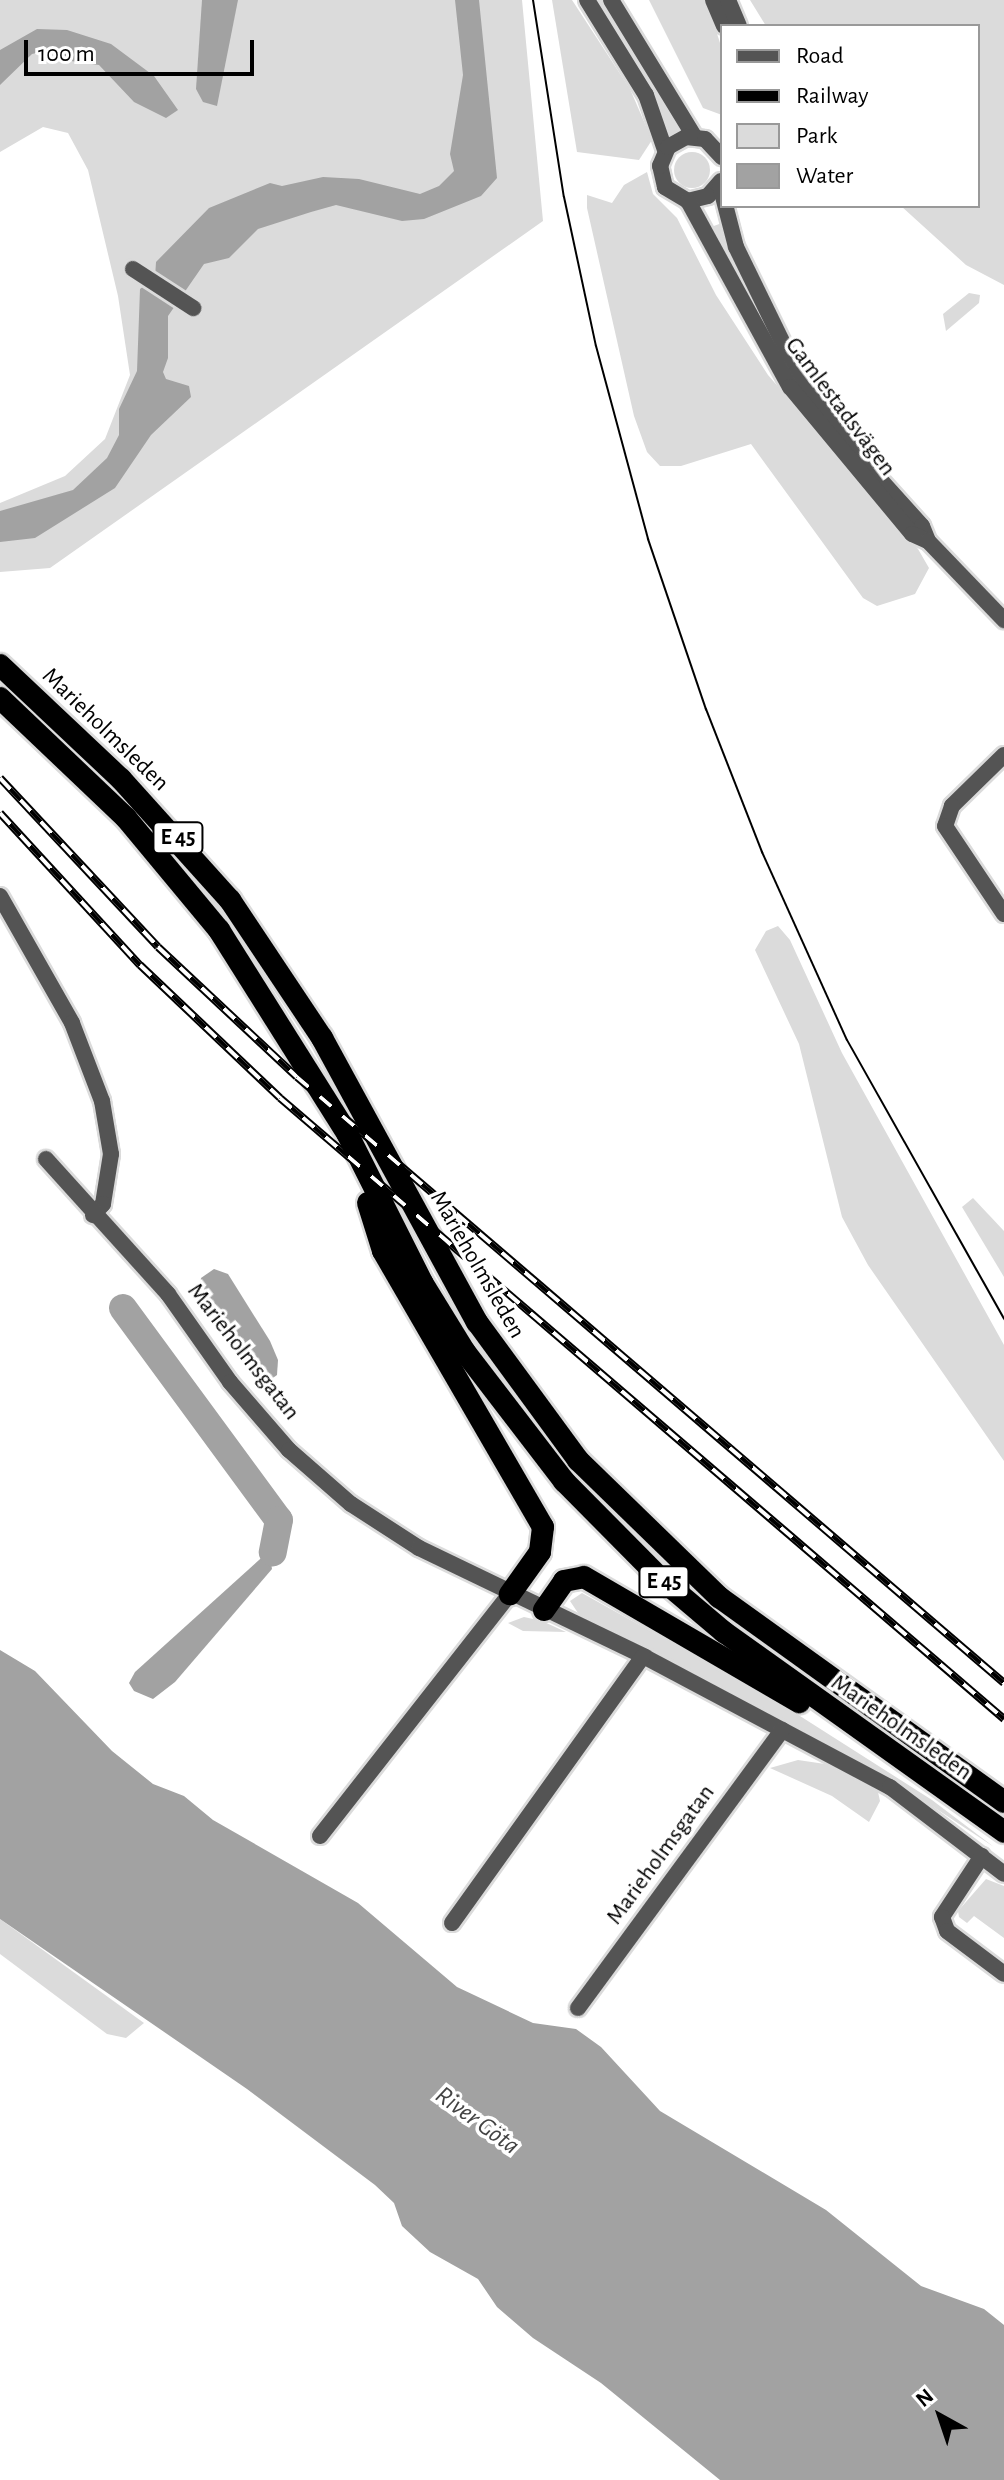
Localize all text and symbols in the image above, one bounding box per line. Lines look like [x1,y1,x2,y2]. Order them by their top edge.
scale bar [28,24,258,74]
legend [720,24,980,208]
text: 100 m [38,42,95,66]
text: Road [796,44,844,68]
text: Railway [796,84,868,108]
text: Park [796,124,837,148]
text: Water [796,164,853,188]
street label: Gamlestadsvägen [779,332,901,482]
street label: Marieholmsleden [36,662,174,798]
road number: E 45 [152,820,204,856]
street label: Marieholmsleden [423,1186,531,1344]
street label: Marieholmsgatan [181,1278,305,1426]
road number: E 45 [638,1564,690,1600]
street label: Marieholmsleden [825,1669,977,1787]
street label: Marieholmsgatan [601,1779,721,1931]
water label: River Göta [429,2080,525,2162]
north arrow [900,2376,980,2456]
text: N [912,2384,937,2411]

